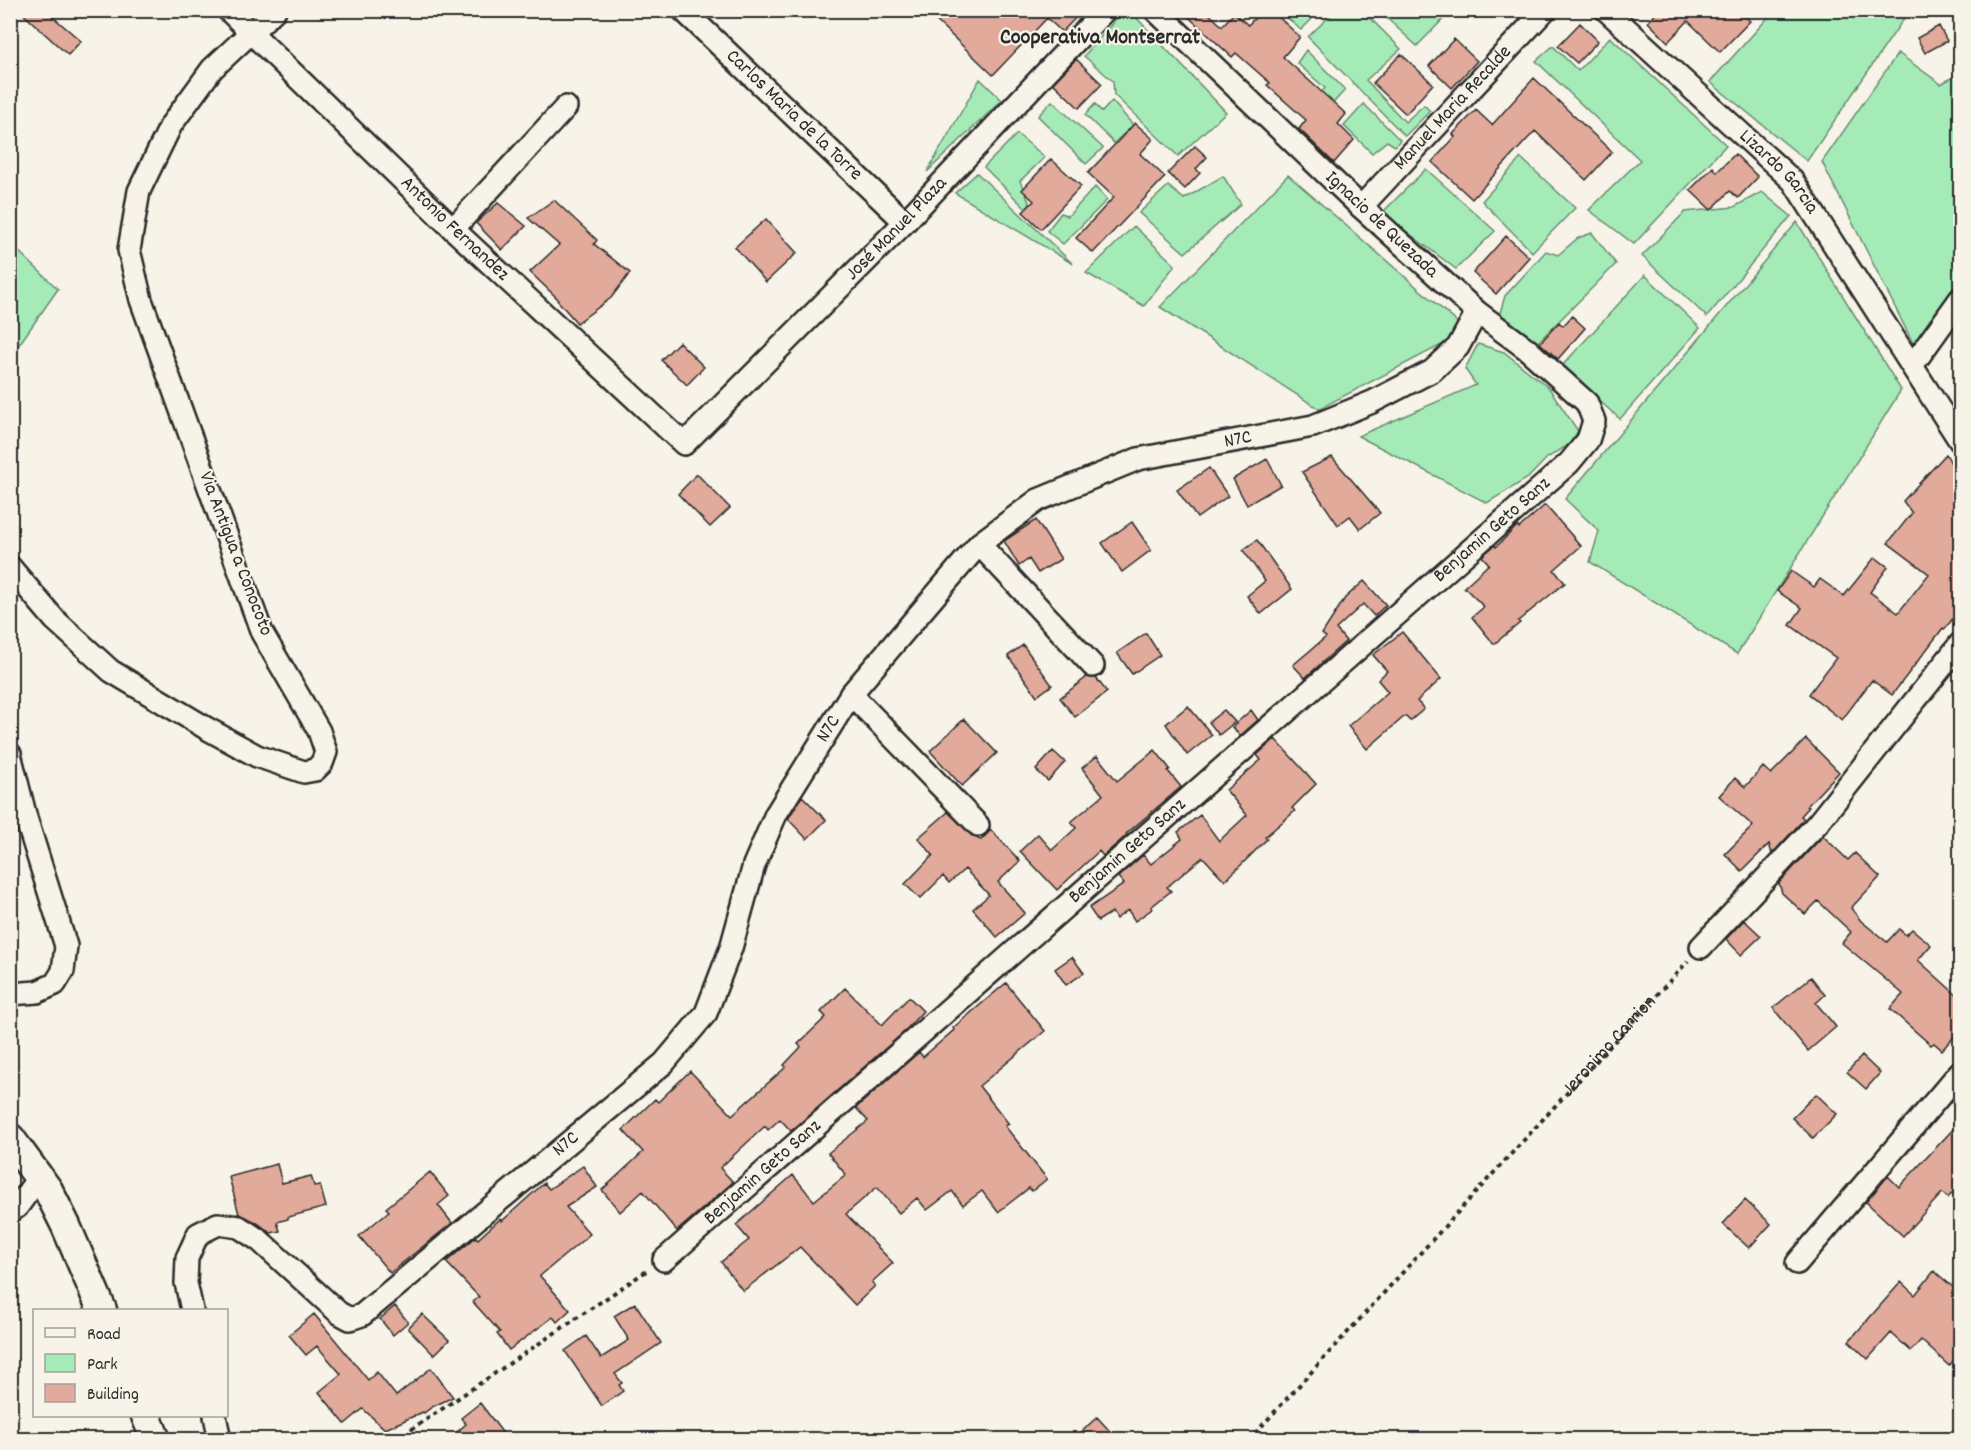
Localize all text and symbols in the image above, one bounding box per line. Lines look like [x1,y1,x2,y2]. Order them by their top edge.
district label: Cooperativa Montserrat [1000,23,1201,54]
street label: Manuel Maria Recalde [1388,39,1519,177]
street label: Carlos Maria de la Torre [719,43,869,188]
street label: Lizardo Garcia [1732,123,1825,220]
street label: Ignacio de Quezada [1318,165,1445,286]
street label: Antonio Fernandez [393,170,515,288]
street label: José Manuel Plaza [840,171,955,287]
street label: N7C [1222,424,1254,456]
street label: Via Antigua a Conocoto [191,468,279,640]
street label: Benjamin Geto Sanz [1428,471,1558,590]
street label: N7C [810,710,848,748]
street label: Benjamin Geto Sanz [1063,792,1193,911]
street label: Jeronimo Carrion [1556,989,1664,1103]
street label: Benjamin Geto Sanz [698,1113,828,1232]
street label: N7C [547,1125,586,1164]
legend [33,1309,228,1417]
text: Road [87,1323,121,1348]
text: Park [87,1353,118,1378]
text: Building [87,1383,139,1408]

